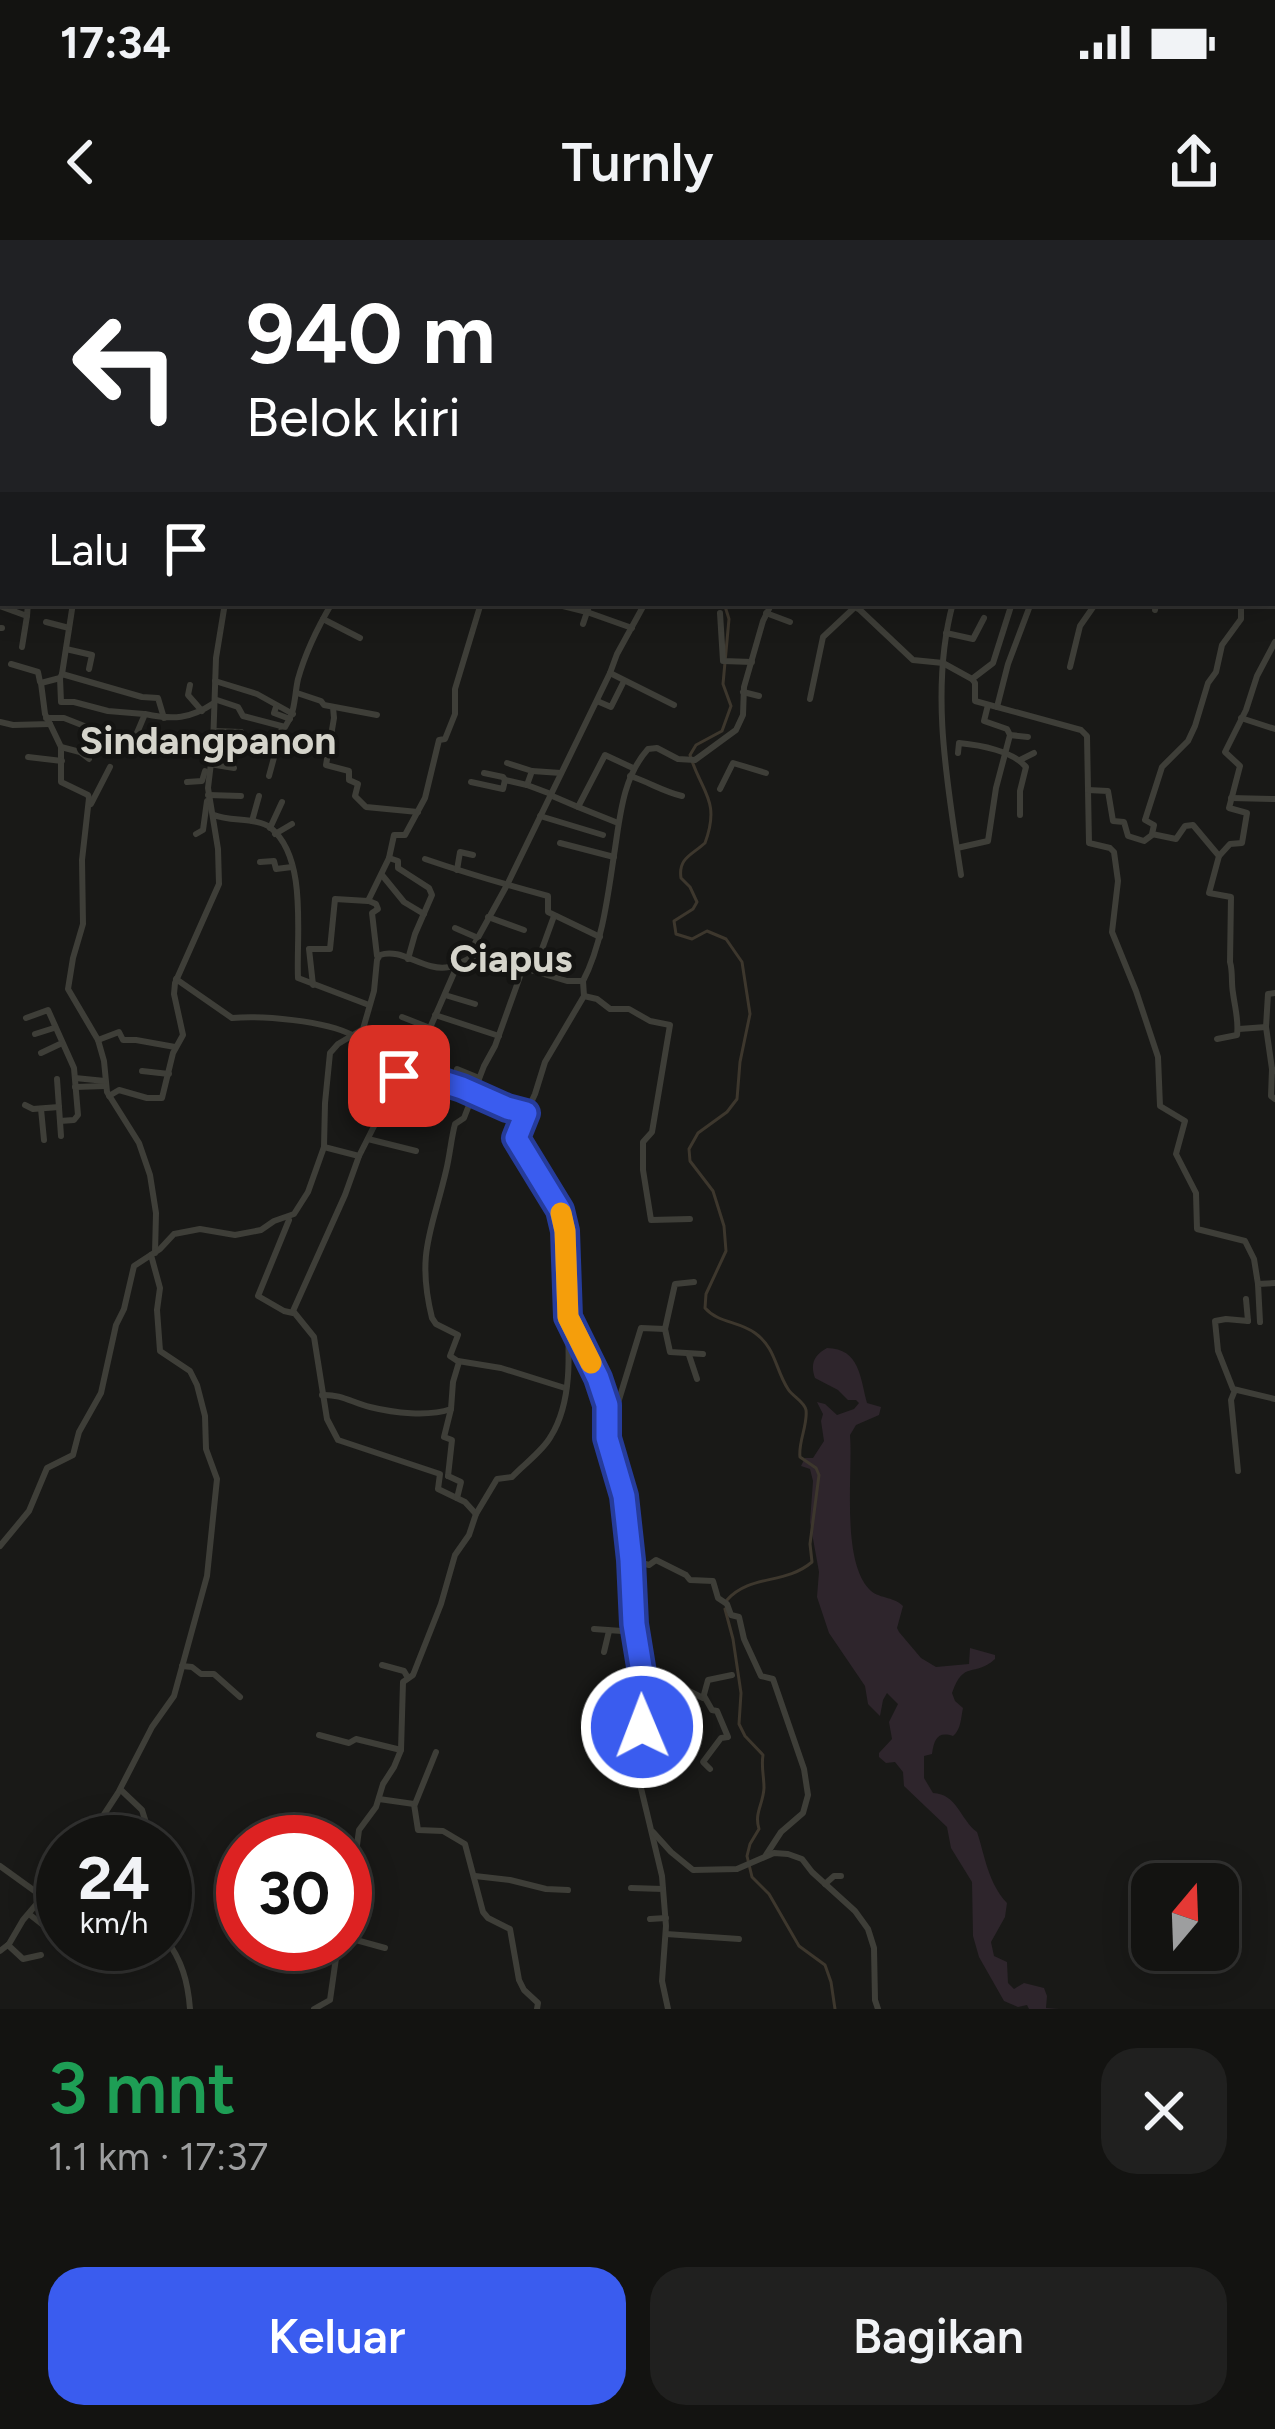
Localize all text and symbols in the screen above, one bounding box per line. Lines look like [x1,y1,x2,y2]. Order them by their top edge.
text: 17:34 [60,15,171,69]
icon: back [48,129,114,195]
icon: share [1161,129,1227,195]
text: Turnly [562,130,713,195]
text: 940 m [246,283,496,384]
icon: left [48,288,204,444]
text: Belok kiri [246,385,461,450]
icon: arrive [153,516,219,582]
text: Lalu [48,522,129,576]
district label: Sindangpanon [80,717,336,764]
district label: Ciapus [449,935,573,982]
pin [348,1025,450,1127]
icon: arrive [366,1043,432,1109]
position arrow [579,1664,705,1790]
speed limit sign: 30 [216,1815,372,1971]
text: 24 [78,1842,150,1914]
north arrow [1131,1863,1239,1971]
map controls [1131,1863,1239,1971]
text: km/h [80,1904,148,1941]
text: 3 mnt [48,2045,236,2131]
button: close [1101,2048,1227,2174]
text: 1.1 km · 17:37 [48,2133,268,2180]
button: Keluar [48,2267,626,2405]
button: Bagikan [650,2267,1227,2405]

